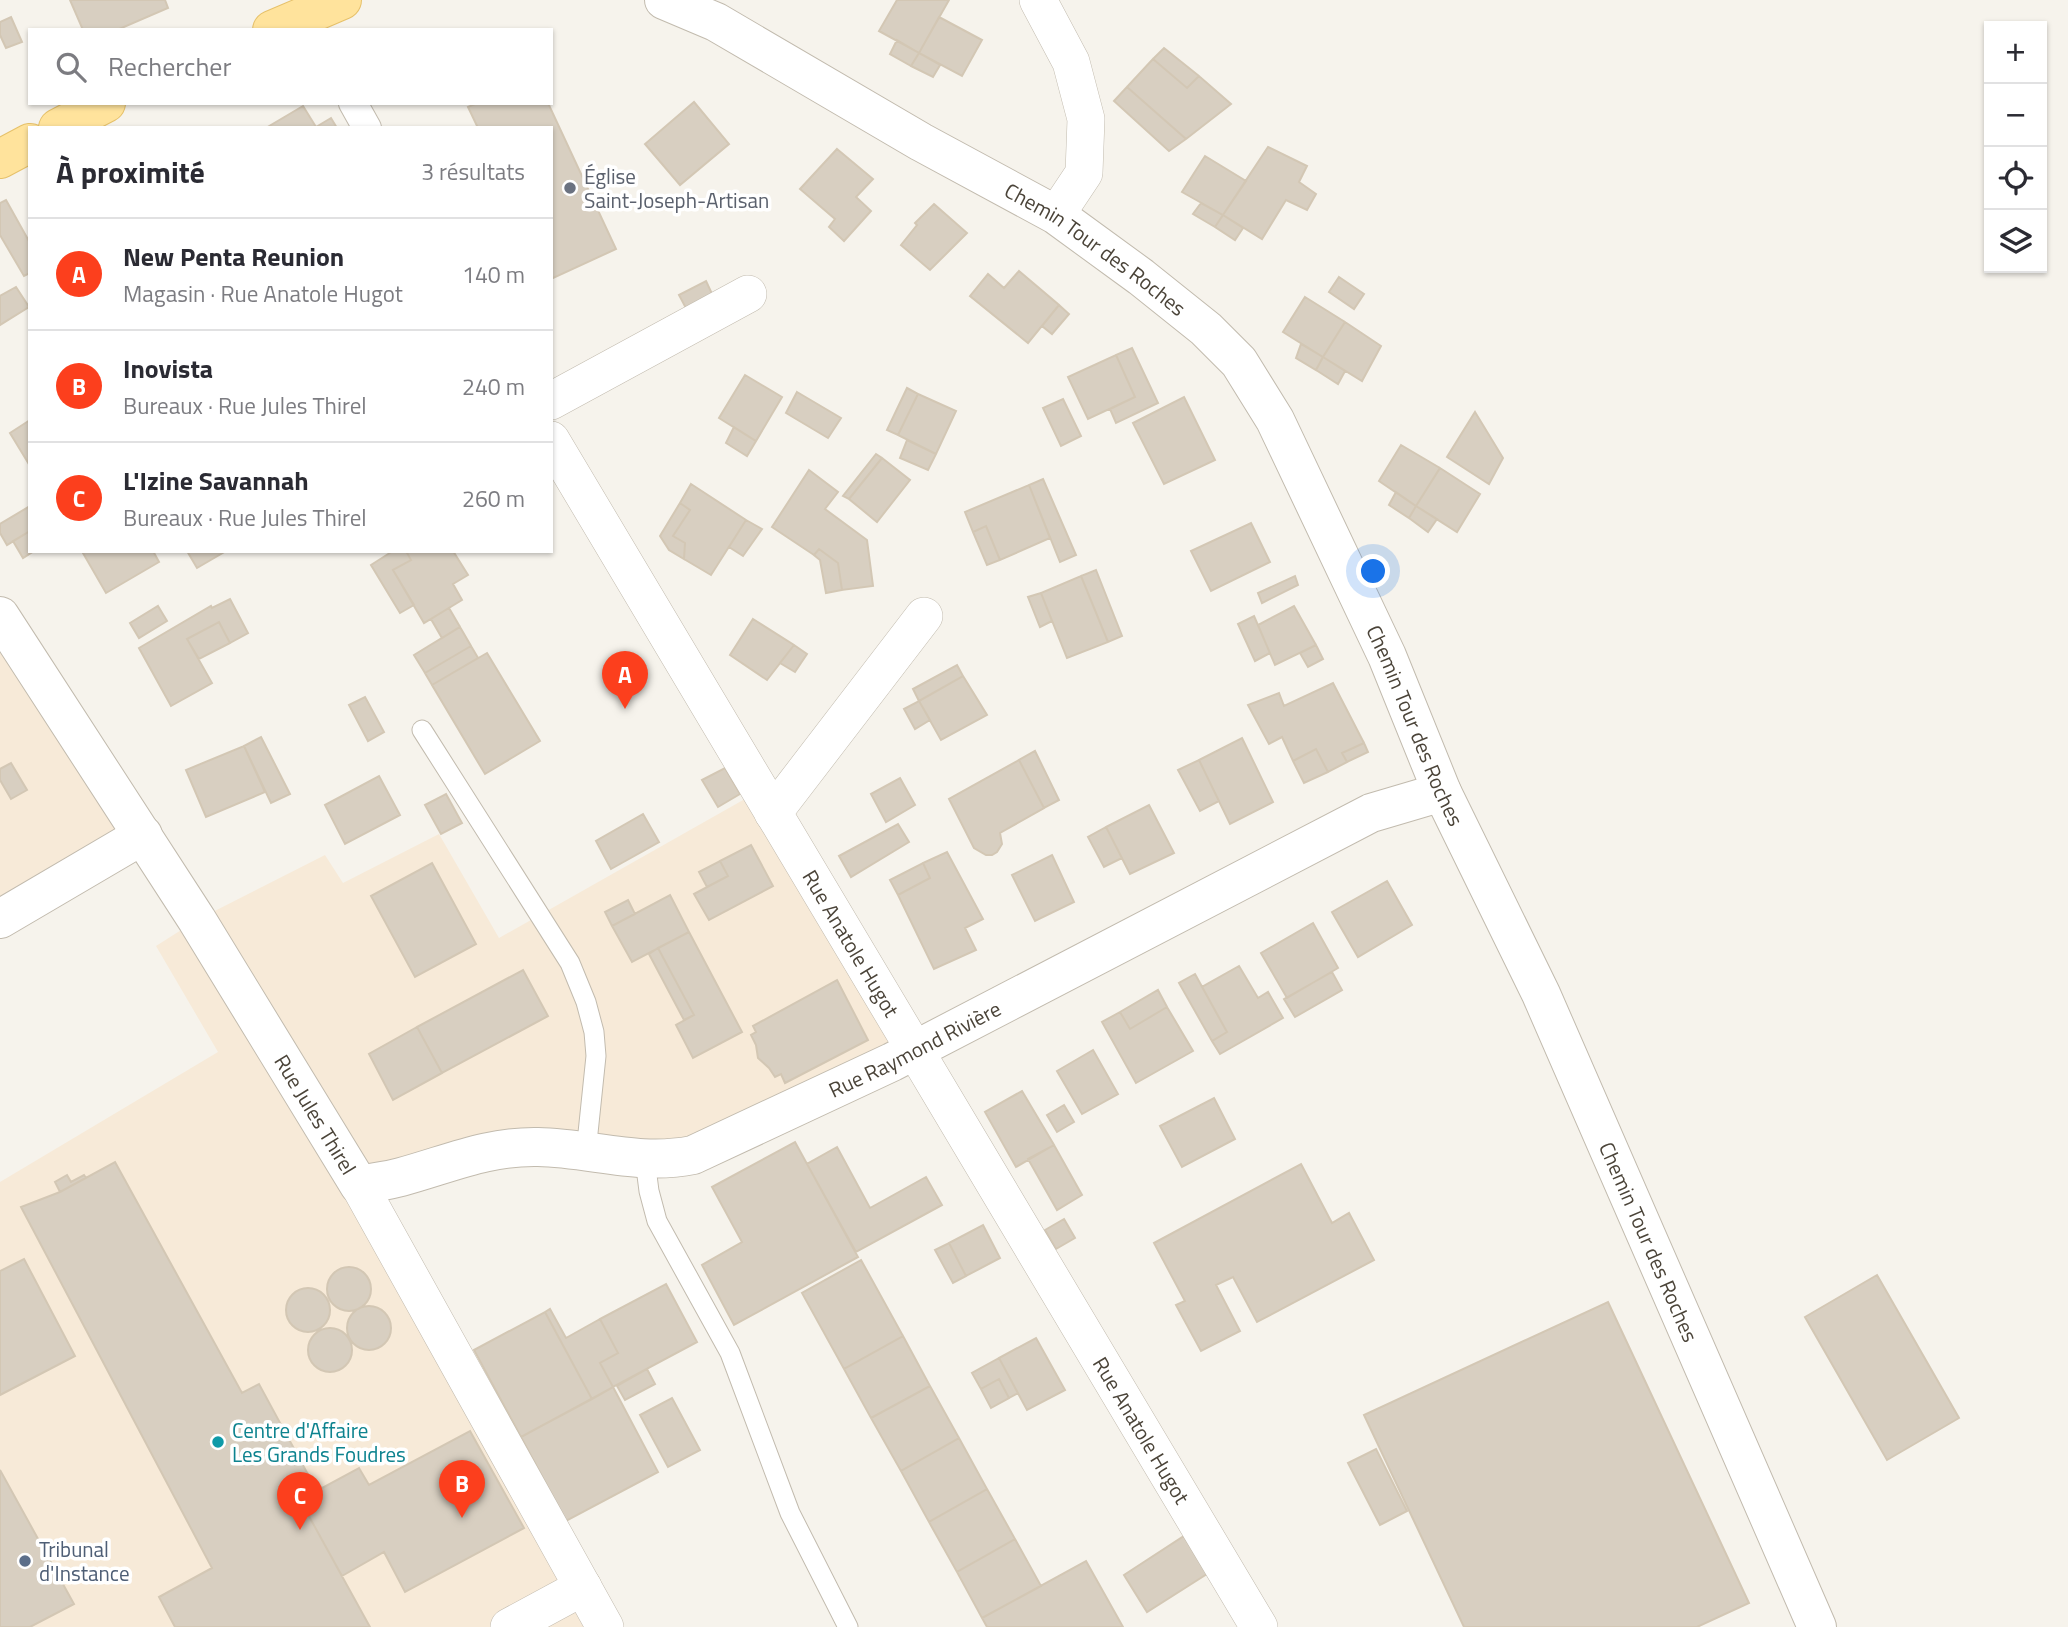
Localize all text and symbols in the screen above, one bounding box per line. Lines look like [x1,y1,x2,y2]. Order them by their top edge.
map controls [1984,21,2047,273]
button: + [1984,21,2047,84]
search box [28,28,553,105]
text: Rechercher [108,47,232,86]
icon: search [52,48,90,86]
button: − [1984,84,2047,147]
button: locate [1984,147,2047,210]
text: À proximité [56,149,205,195]
text: 3 résultats [421,154,525,189]
place label: Église Saint-Joseph-Artisan [584,160,769,216]
street label: Chemin Tour des Roches [999,174,1193,323]
marker: Église Saint-Joseph-Artisan [562,180,578,196]
button: layers [1984,210,2047,273]
text: New Penta Reunion [123,237,344,276]
text: A [72,257,86,292]
text: 140 m [462,257,525,292]
text: Magasin · Rue Anatole Hugot [123,276,403,311]
text: Inovista [123,349,213,388]
text: B [72,369,86,404]
text: 240 m [462,369,525,404]
text: Bureaux · Rue Jules Thirel [123,388,367,423]
text: L'Izine Savannah [123,461,309,500]
text: C [73,481,85,516]
text: 260 m [462,481,525,516]
text: Bureaux · Rue Jules Thirel [123,500,367,535]
your location [1356,554,1390,588]
street label: Chemin Tour des Roches [1358,619,1472,831]
pin: A [602,651,648,709]
street label: Rue Anatole Hugot [795,863,908,1024]
street label: Rue Raymond Rivière [823,992,1006,1106]
street label: Rue Jules Thirel [267,1048,365,1181]
street label: Chemin Tour des Roches [1591,1137,1707,1347]
street label: Rue Anatole Hugot [1085,1350,1198,1511]
place label: Centre d'Affaire Les Grands Foudres [232,1414,406,1470]
marker: Centre d'Affaire Les Grands Foudres [210,1434,226,1450]
pin: B [439,1460,485,1518]
pin: C [277,1472,323,1530]
place label: Tribunal d'Instance [39,1533,130,1589]
marker: Tribunal d'Instance [17,1553,33,1569]

